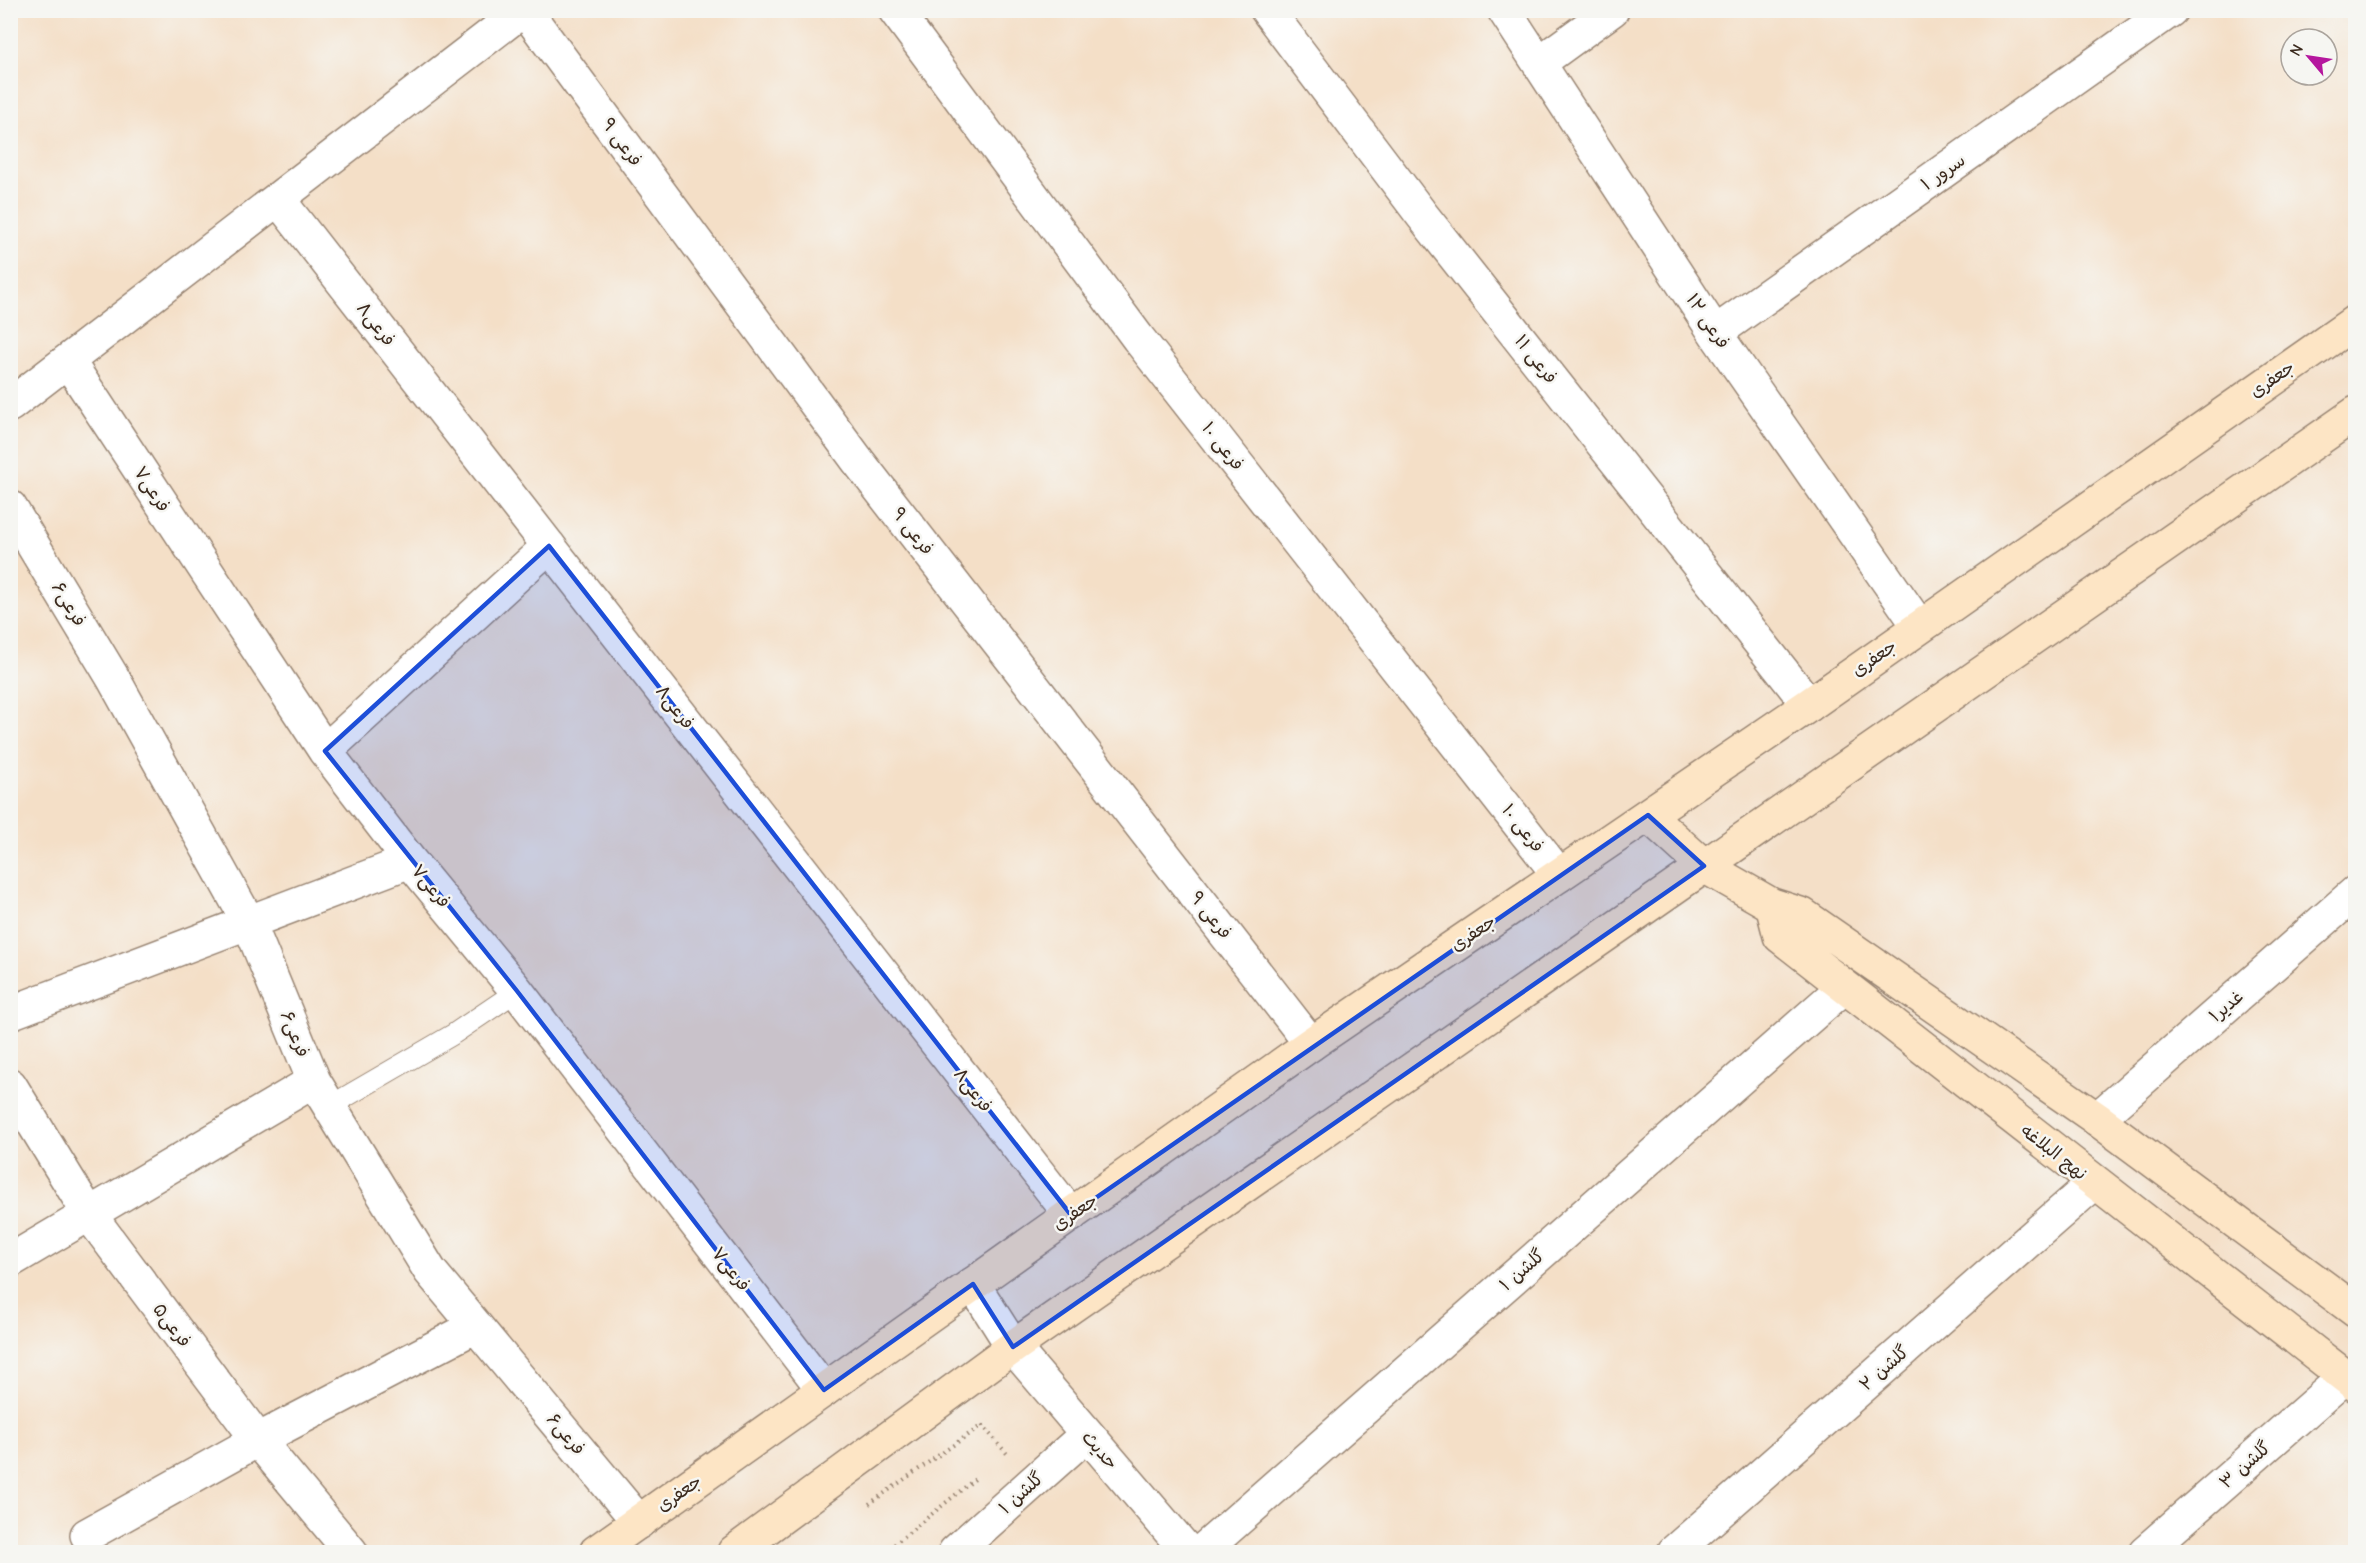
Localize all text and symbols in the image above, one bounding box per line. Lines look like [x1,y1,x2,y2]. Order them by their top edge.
north arrow [2279,27,2339,87]
text: N [2286,41,2307,59]
street label: فرعی ۹ [597,114,646,171]
street label: سرور ۱ [1917,150,1970,195]
street label: فرعی ۱۲ [1682,290,1734,353]
street label: فرعی۸ [352,298,399,350]
street label: فرعی ۱۱ [1510,331,1561,388]
street label: جعفری [2246,356,2299,402]
street label: فرعی ۱۰ [1197,418,1248,475]
street label: فرعی۷ [129,463,174,516]
street label: فرعی ۹ [888,503,938,559]
street label: فرعی۶ [47,578,90,630]
street label: جعفری [1848,635,1901,681]
street label: فرعی۸ [651,681,698,733]
street label: فرعی ۱۰ [1497,800,1548,857]
street label: فرعی۷ [407,860,454,912]
street label: فرعی ۹ [1186,887,1236,943]
street label: جعفری [1447,911,1500,956]
street label: غدیر۱ [2205,986,2248,1027]
street label: فرعی۶ [276,1008,313,1060]
street label: فرعی۸ [949,1064,996,1116]
street label: نهج البلاغه [2016,1120,2091,1185]
street label: جعفری [1049,1189,1102,1235]
street label: فرعی۷ [707,1243,754,1295]
street label: گلشن ۱ [1496,1245,1549,1296]
street label: فرعی۵ [148,1299,195,1351]
street label: گلشن ۲ [1855,1341,1913,1395]
street label: فرعی۶ [542,1409,589,1459]
street label: حدیث [1077,1427,1122,1474]
street label: گلشن ۳ [2215,1437,2275,1493]
street label: گلشن ۱ [995,1468,1048,1519]
street label: جعفری [653,1470,706,1516]

